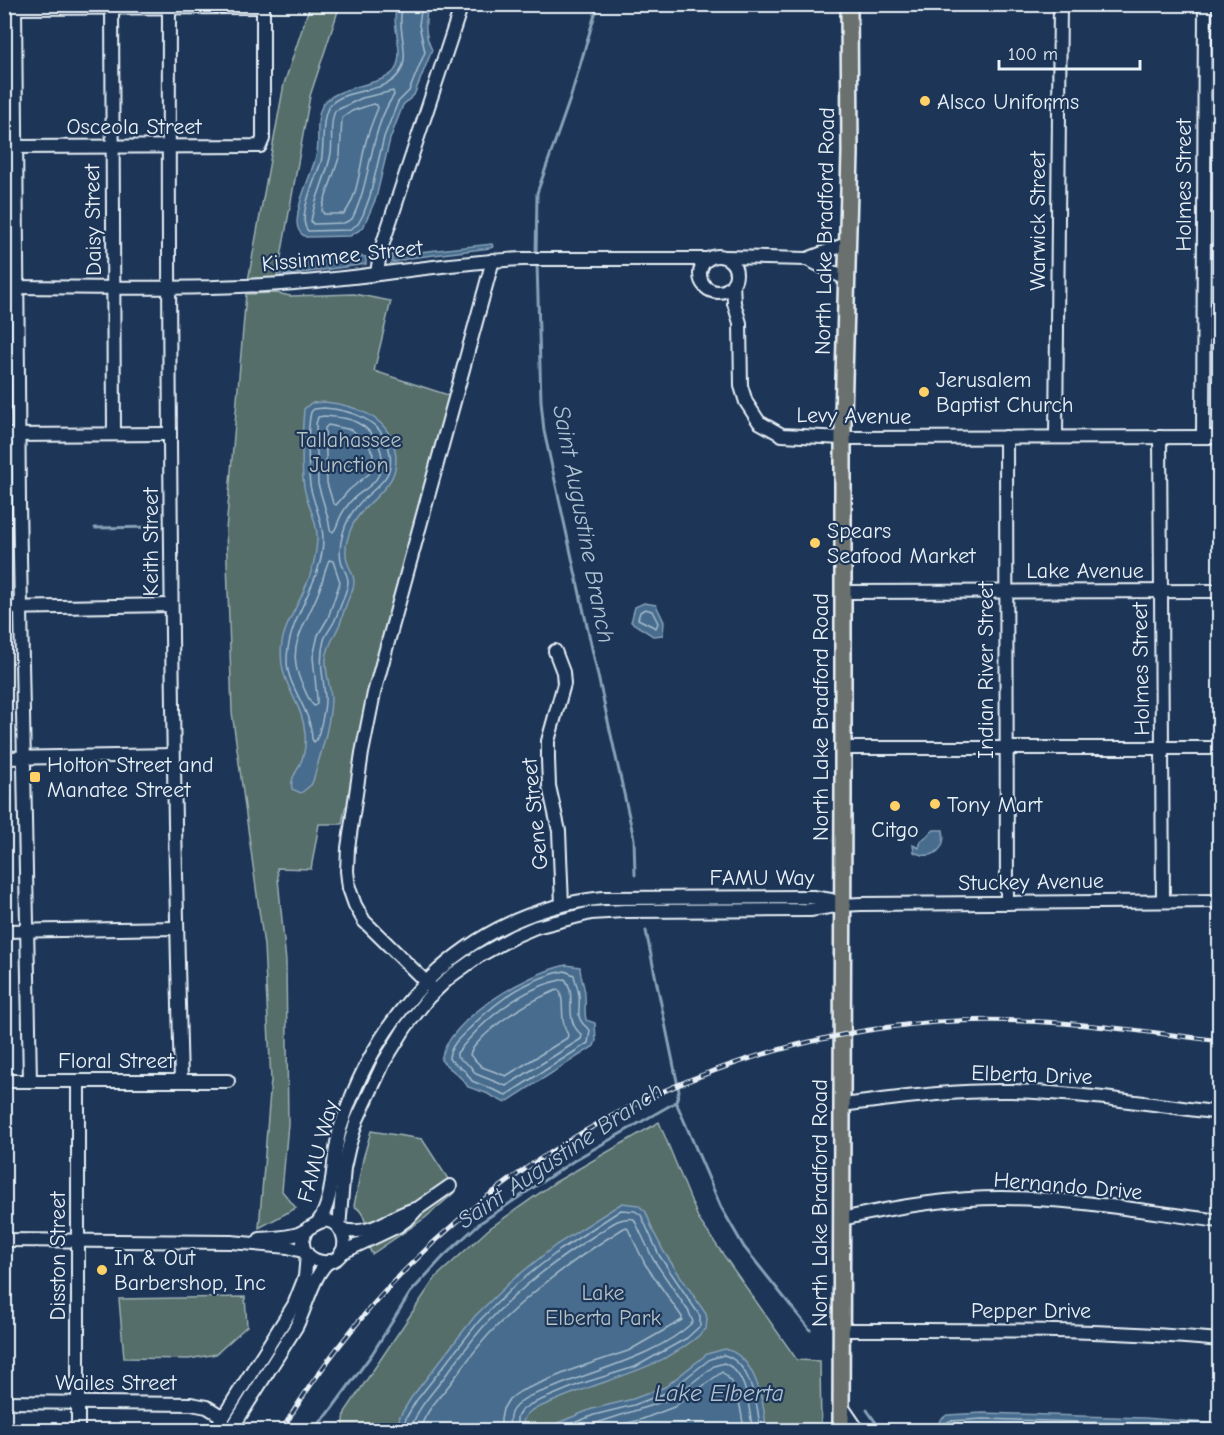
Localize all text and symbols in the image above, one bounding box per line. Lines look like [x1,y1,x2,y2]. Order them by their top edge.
scale bar [999,33,1140,71]
text: 100 m [1008,44,1058,65]
place label: Alsco Uniforms [937,89,1079,115]
marker: Alsco Uniforms [918,94,932,108]
street label: North Lake Bradford Road [810,107,840,355]
street label: Osceola Street [66,114,202,140]
street label: Holmes Street [1171,118,1197,252]
street label: Warwick Street [1025,151,1051,291]
street label: Daisy Street [79,163,107,276]
street label: Kissimmee Street [260,235,424,277]
place label: Jerusalem Baptist Church [936,367,1074,418]
marker: Jerusalem Baptist Church [917,385,931,399]
street label: Levy Avenue [796,402,912,430]
water label: Saint Augustine Branch [547,403,621,645]
park label: Tallahassee Junction [296,427,402,478]
street label: Keith Street [138,487,164,596]
place label: Spears Seafood Market [827,518,976,569]
marker: Spears Seafood Market [808,536,822,550]
street label: Lake Avenue [1026,558,1144,584]
street label: Indian River Street [973,581,999,759]
street label: North Lake Bradford Road [808,593,834,841]
street label: Holmes Street [1127,601,1155,736]
place label: Holton Street and Manatee Street [47,752,214,803]
street label: Gene Street [516,756,554,871]
marker: Holton Street and Manatee Street [28,770,42,784]
place label: Tony Mart [947,792,1043,818]
marker: Tony Mart [928,797,942,811]
marker: Citgo [888,799,902,813]
place label: Citgo [871,817,919,843]
street label: FAMU Way [710,865,815,891]
street label: Stuckey Avenue [958,868,1104,896]
street label: Floral Street [58,1048,175,1074]
street label: Elberta Drive [971,1060,1093,1090]
water label: Saint Augustine Branch [452,1076,668,1234]
street label: North Lake Bradford Road [807,1079,833,1327]
street label: FAMU Way [292,1097,344,1205]
street label: Hernando Drive [992,1167,1143,1205]
street label: Disston Street [45,1191,71,1321]
place label: In & Out Barbershop, Inc [114,1245,266,1296]
marker: In & Out Barbershop, Inc [95,1263,109,1277]
park label: Lake Elberta Park [545,1280,661,1331]
street label: Pepper Drive [971,1298,1091,1324]
street label: Wailes Street [55,1370,177,1396]
water label: Lake Elberta [654,1379,784,1407]

